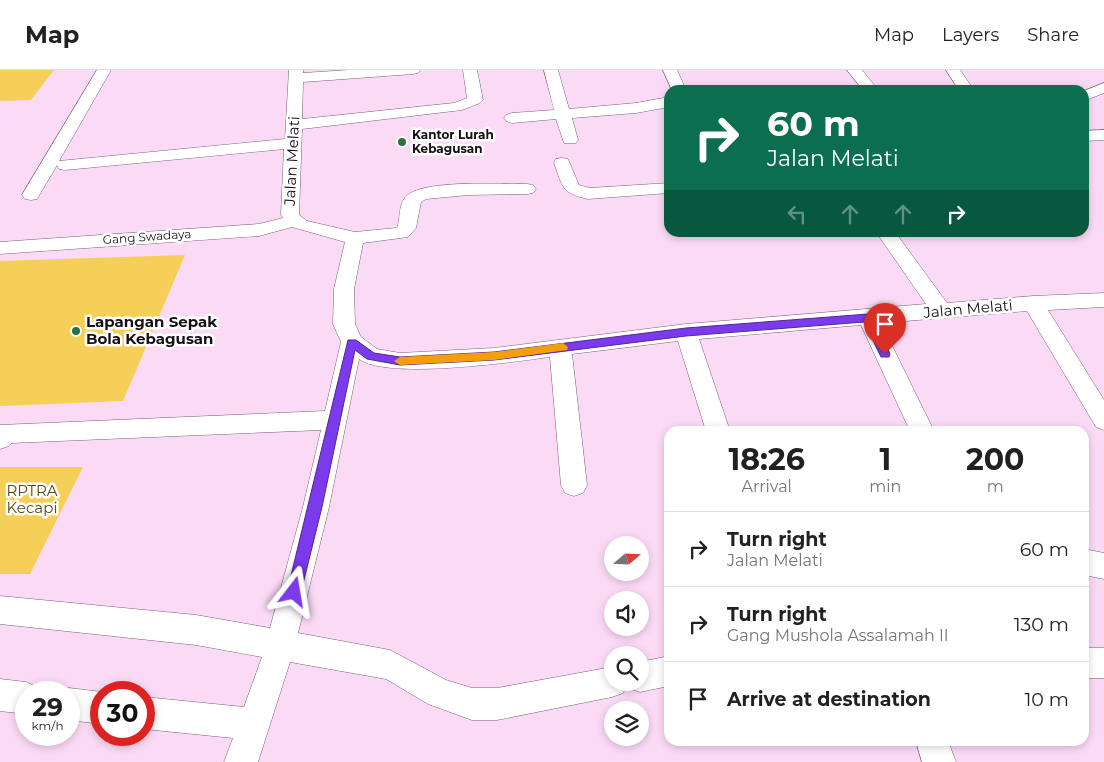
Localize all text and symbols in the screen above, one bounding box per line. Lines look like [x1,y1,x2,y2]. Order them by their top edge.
text: Map [25,20,79,49]
text: Map [874,24,914,46]
text: Layers [942,24,999,46]
text: Share [1027,24,1079,46]
text: 60 m [767,102,860,145]
icon: right [684,105,749,170]
street label: Jalan Melati [280,116,303,207]
place label: Kantor Lurah Kebagusan [412,127,494,156]
marker: Kantor Lurah Kebagusan [396,136,408,148]
text: Jalan Melati [767,145,899,172]
icon: left [783,200,811,228]
icon: ahead [836,200,864,228]
icon: ahead [889,200,917,228]
icon: right [942,200,970,228]
street label: Gang Swadaya [102,226,192,247]
street label: Jalan Melati [921,295,1013,322]
pin [864,303,906,354]
icon: arrive [871,310,899,338]
place label: Lapangan Sepak Bola Kebagusan [86,312,217,348]
marker: Lapangan Sepak Bola Kebagusan [70,325,82,337]
text: 18:26 [729,441,805,478]
text: 1 [880,441,891,478]
text: 200 [966,441,1024,478]
text: Arrival [741,477,792,496]
text: min [869,477,901,496]
text: m [987,477,1004,496]
park label: RPTRA Kecapi [6,481,58,517]
text: Turn right [727,528,827,551]
icon: right [684,535,712,563]
north arrow [604,536,649,581]
map controls [604,536,649,746]
text: 60 m [1020,538,1069,561]
text: Jalan Melati [727,551,823,570]
position arrow [267,565,319,617]
button: sound [604,591,649,636]
text: Turn right [727,603,827,626]
icon: right [684,610,712,638]
text: 130 m [1014,613,1069,636]
text: Gang Mushola Assalamah II [727,626,949,645]
button: search [604,646,649,691]
speed limit sign: 30 [90,681,155,746]
icon: arrive [684,685,712,713]
text: Arrive at destination [727,688,931,711]
text: 10 m [1024,688,1069,711]
text: 29 [32,692,63,722]
button: layers [604,701,649,746]
text: km/h [31,718,64,733]

